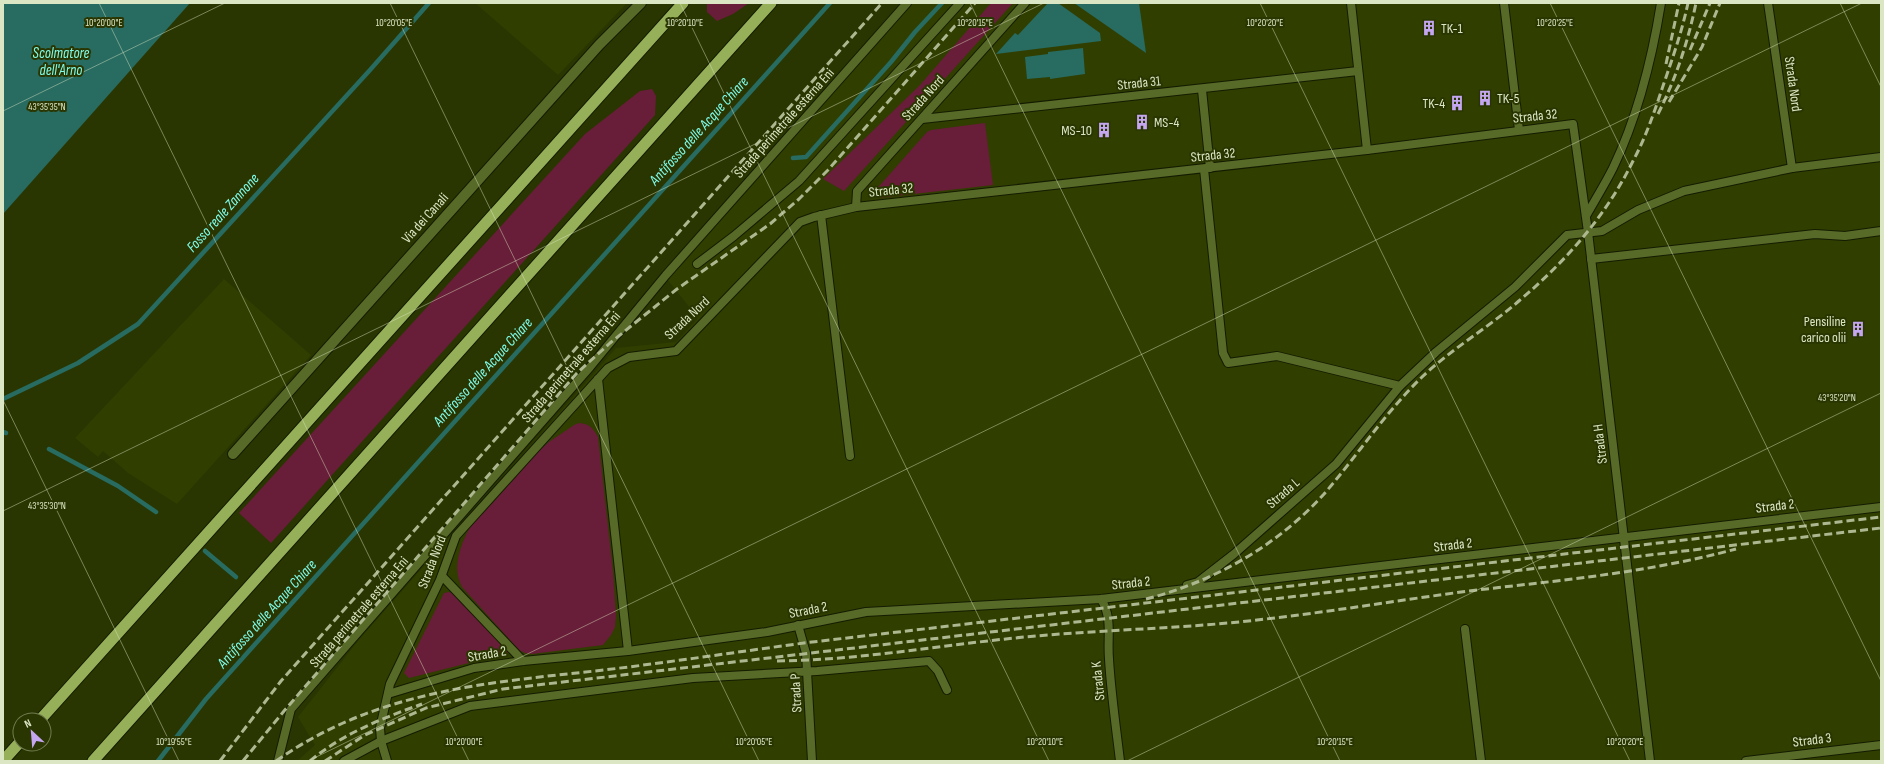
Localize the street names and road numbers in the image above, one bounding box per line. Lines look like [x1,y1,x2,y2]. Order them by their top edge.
street label: Strada Nord [1781,55,1805,113]
street label: Strada perimetrale esterna Eni [730,65,838,181]
street label: Strada Nord [898,72,948,124]
street label: Strada 31 [1116,72,1162,94]
street label: Strada 32 [1512,105,1558,127]
street label: Strada 32 [1190,144,1236,166]
street label: Strada 32 [868,179,914,201]
street label: Via dei Canali [398,189,452,247]
street label: Strada Nord [661,293,713,343]
street label: Strada perimetrale esterna Eni [518,308,624,426]
street label: Strada H [1589,423,1611,465]
street label: Strada L [1263,474,1303,512]
street label: Strada 2 [1755,495,1795,517]
street label: Strada Nord [414,533,450,591]
street label: Strada 2 [1433,534,1473,556]
street label: Strada perimetrale esterna Eni [306,553,412,671]
street label: Strada 2 [1111,573,1151,593]
street label: Strada 2 [787,598,829,622]
street label: Strada 2 [466,642,508,666]
street label: Strada K [1087,660,1109,701]
street label: Strada P [786,673,806,713]
street label: Strada 3 [1792,729,1832,751]

